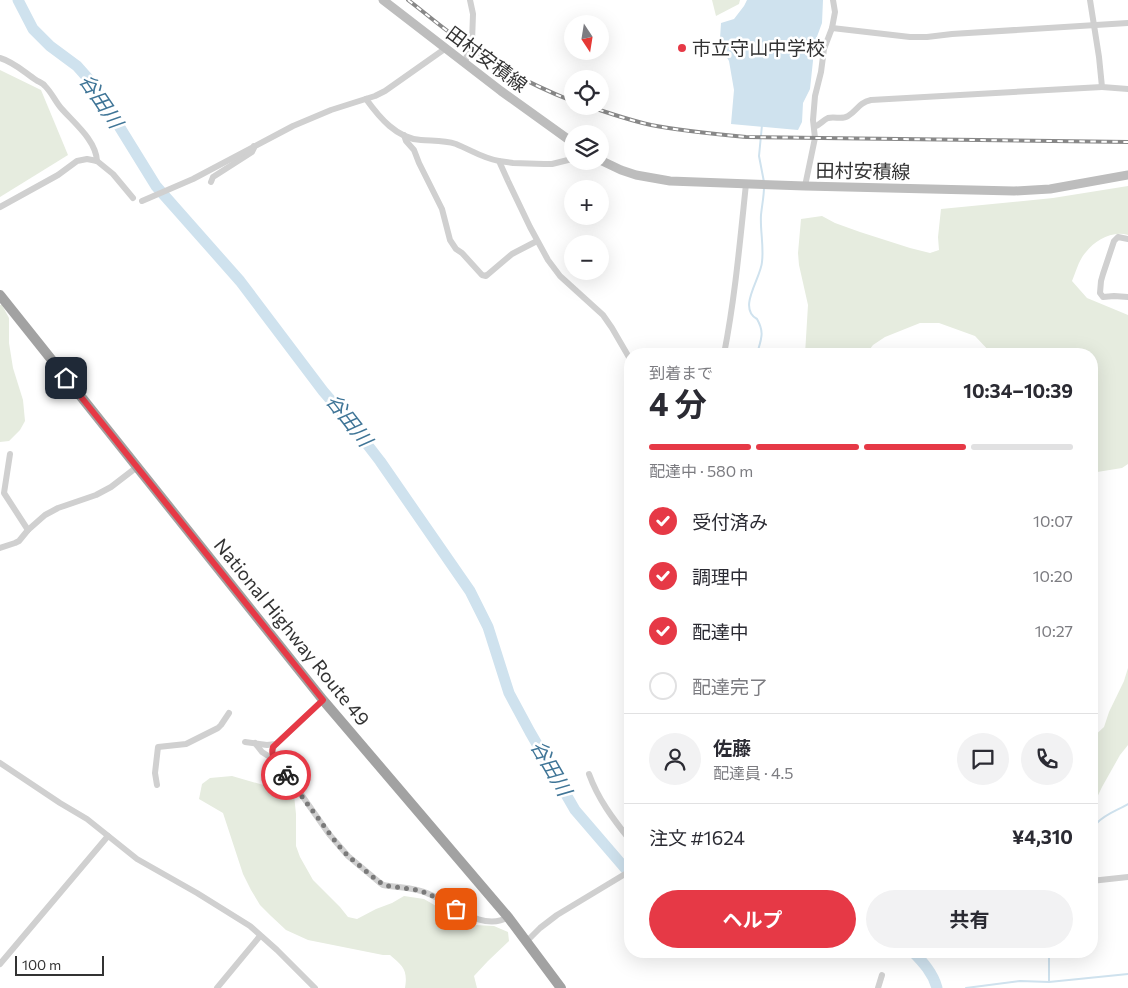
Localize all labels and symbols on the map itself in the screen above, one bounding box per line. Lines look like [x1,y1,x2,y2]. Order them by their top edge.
north arrow [564,15,609,60]
street label: 田村安積線 [442,21,532,96]
place label: 市立守山中学校 [692,36,825,59]
marker: 市立守山中学校 [676,42,688,54]
water label: 谷田川 [75,69,130,134]
street label: 田村安積線 [815,158,911,183]
pin [45,357,87,399]
water label: 谷田川 [322,388,379,452]
street label: National Highway Route 49 [210,533,375,730]
water label: 谷田川 [526,736,578,801]
courier [261,750,311,800]
pin [435,888,477,930]
scale bar [15,953,104,976]

